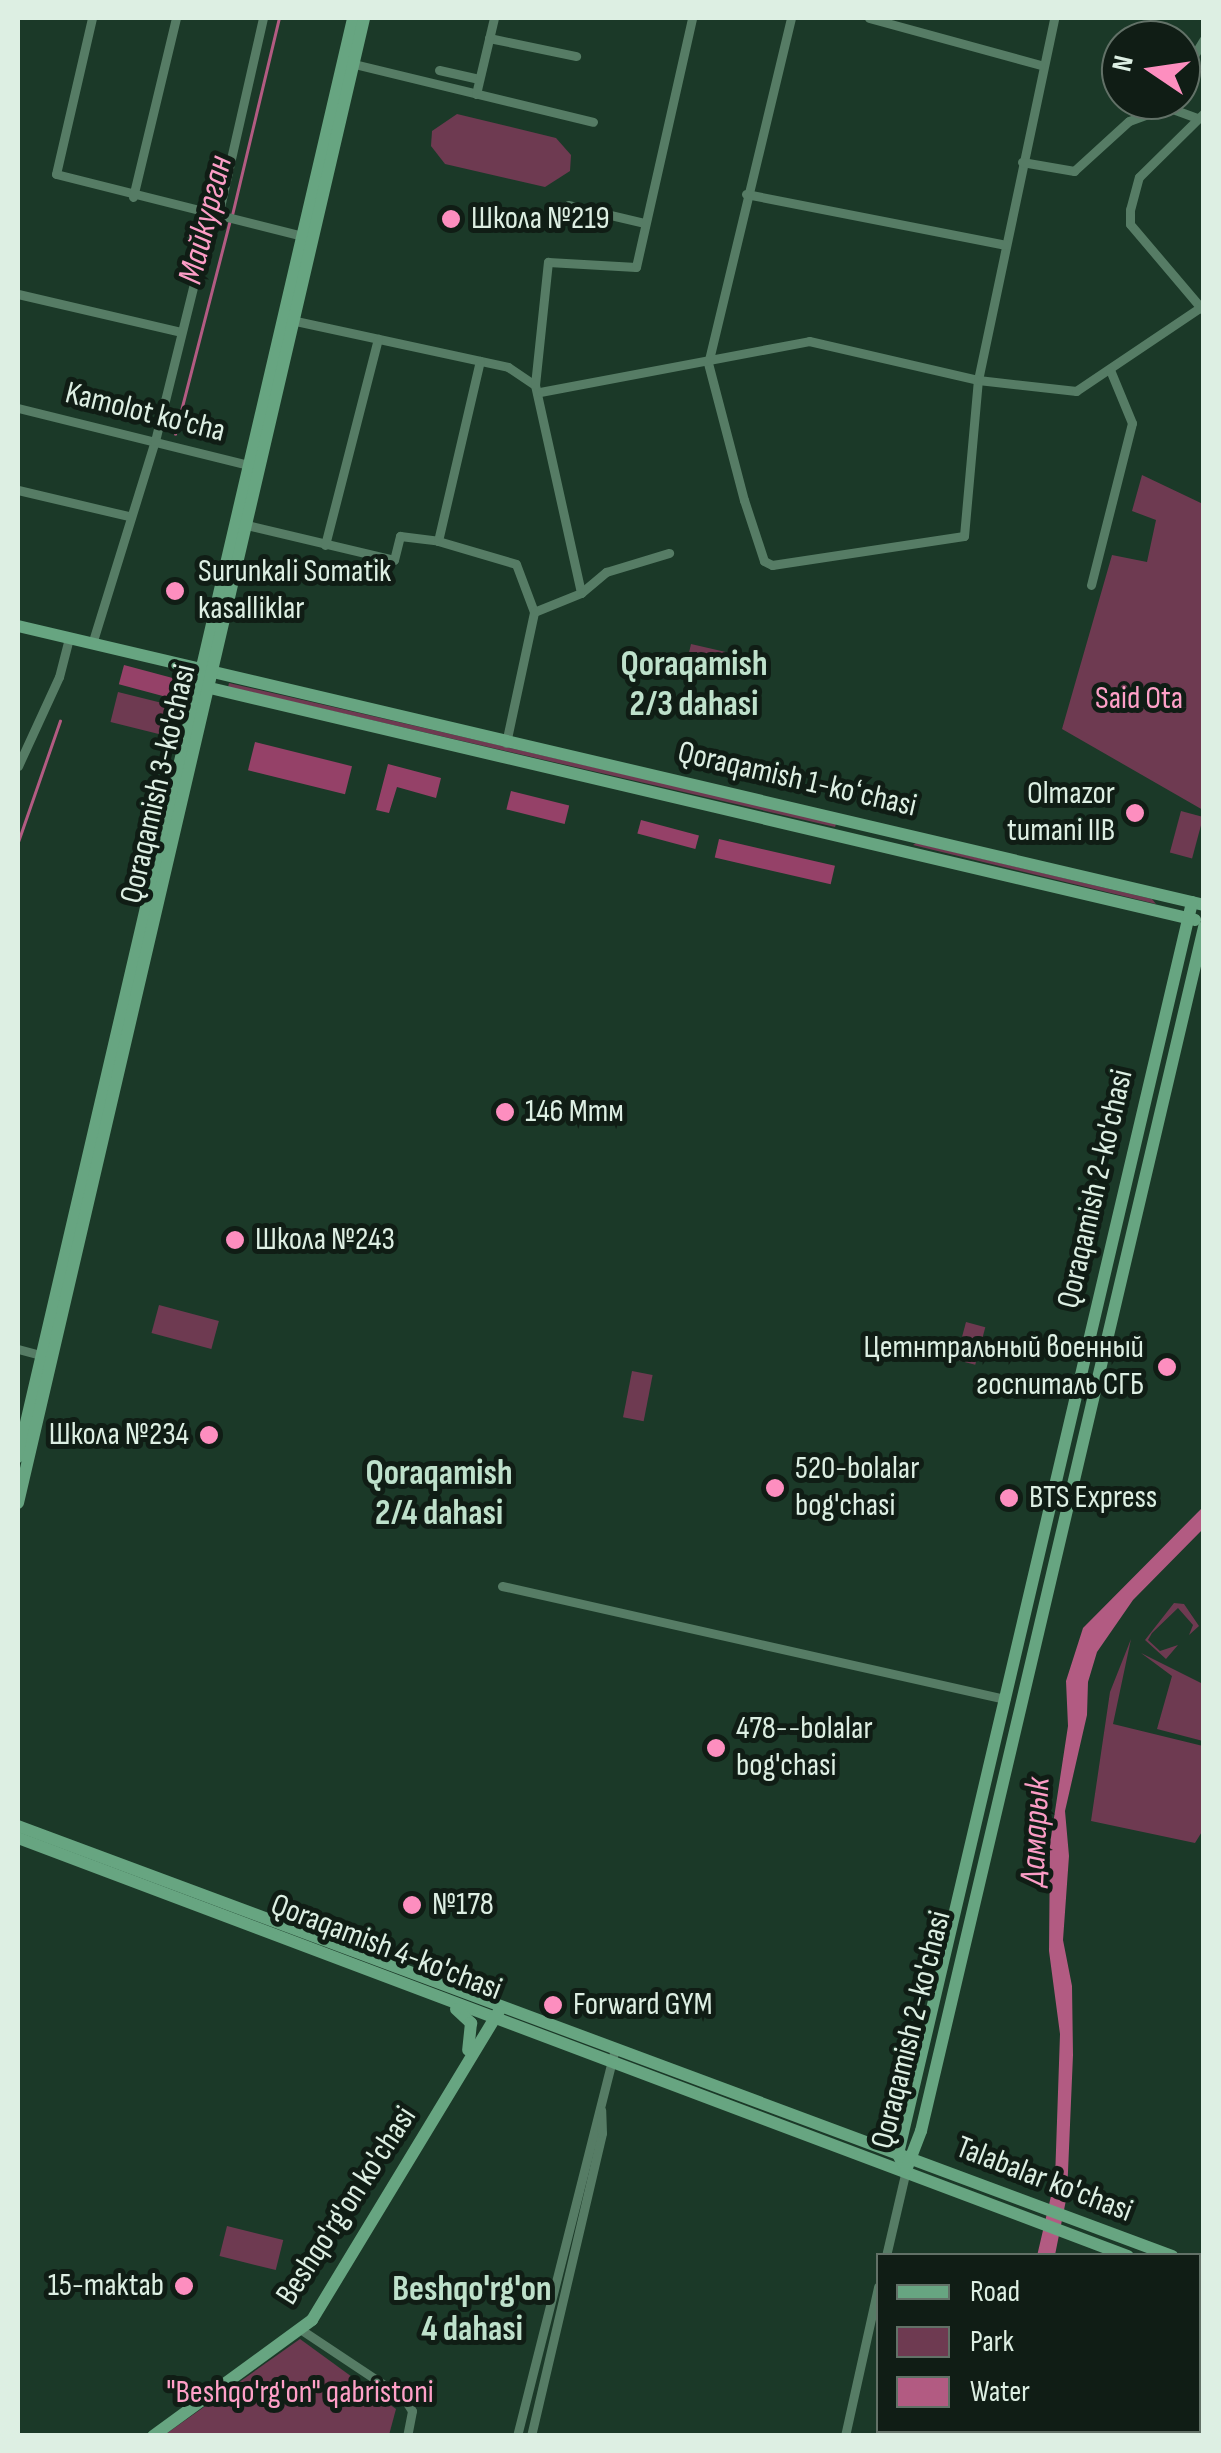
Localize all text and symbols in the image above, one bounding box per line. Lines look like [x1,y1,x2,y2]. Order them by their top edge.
north arrow [1101,20,1201,120]
text: N [1105,53,1141,75]
water label: Майкурган [170,152,242,288]
place label: Школа №219 [471,200,610,238]
marker: Школа №219 [440,208,462,230]
street label: Kamolot ko'cha [61,375,229,451]
place label: Surunkali Somatik kasalliklar [198,554,391,629]
marker: Surunkali Somatik kasalliklar [162,578,188,604]
district label: Qoraqamish 2/3 dahasi [621,644,767,726]
street label: Qoraqamish 3-ko'chasi [113,661,205,907]
park label: Said Ota [1095,680,1183,718]
street label: Qoraqamish 1-koʻchasi [674,734,920,826]
place label: Olmazor tumani IIB [1007,776,1115,851]
marker: Olmazor tumani IIB [1124,802,1146,824]
street label: Qoraqamish 2-ko'chasi [1050,1066,1142,1312]
place label: 146 Мтм [525,1093,624,1131]
marker: 146 Мтм [494,1101,516,1123]
place label: Школа №243 [255,1221,395,1259]
marker: Школа №243 [224,1229,246,1251]
place label: Цетнтральный военный госпиталь СГБ [864,1330,1144,1405]
marker: Цетнтральный военный госпиталь СГБ [1154,1354,1180,1380]
place label: Школа №234 [49,1416,189,1454]
marker: Школа №234 [198,1424,220,1446]
place label: 520-bolalar bog'chasi [795,1451,919,1526]
district label: Qoraqamish 2/4 dahasi [366,1453,512,1535]
marker: 520-bolalar bog'chasi [764,1477,786,1499]
place label: BTS Express [1029,1479,1157,1517]
marker: BTS Express [998,1487,1020,1509]
place label: 478--bolalar bog'chasi [736,1711,873,1786]
marker: 478--bolalar bog'chasi [705,1737,727,1759]
water label: Дамарык [1012,1777,1060,1887]
street label: Qoraqamish 4-ko'chasi [265,1886,507,2010]
place label: №178 [432,1886,494,1924]
marker: №178 [401,1894,423,1916]
street label: Qoraqamish 2-ko'chasi [864,1907,960,2153]
place label: Forward GYM [573,1986,713,2024]
marker: Forward GYM [542,1994,564,2016]
street label: Beshqo'rg'on ko'chasi [269,2100,425,2312]
street label: Talabalar ko'chasi [950,2129,1138,2231]
legend [876,2253,1201,2433]
place label: 15-maktab [48,2267,164,2305]
district label: Beshqo'rg'on 4 dahasi [392,2269,552,2351]
text: Road [970,2274,1020,2310]
marker: 15-maktab [173,2275,195,2297]
text: Park [970,2324,1014,2360]
park label: "Beshqo'rg'on" qabristoni [166,2374,434,2412]
text: Water [970,2374,1030,2410]

